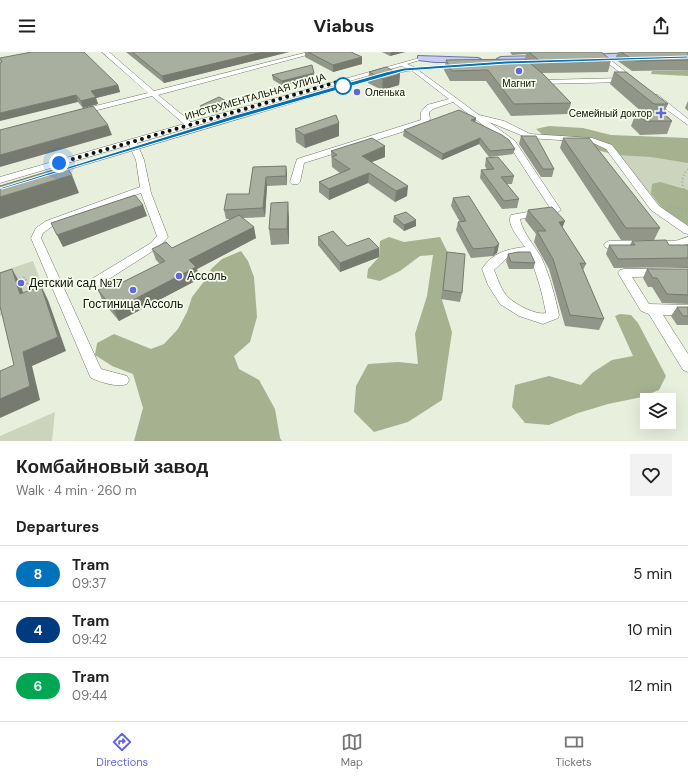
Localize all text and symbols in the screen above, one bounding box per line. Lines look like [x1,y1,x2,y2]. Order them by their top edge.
text: Viabus [313,14,375,38]
icon: menu [16,15,38,37]
icon: share [650,15,672,37]
marker: Магнит [514,66,524,76]
street label: ИНСТРУМЕНТАЛЬНАЯ УЛИЦА [183,70,327,123]
unlabelled marker [334,77,352,95]
place label: Магнит [502,77,536,90]
place label: Оленька [365,86,405,99]
marker: Оленька [352,87,362,97]
place label: Семейный доктор [569,107,652,120]
marker: Семейный доктор [655,107,667,119]
your location [49,153,69,173]
place label: Ассоль [187,268,227,284]
marker: Ассоль [174,271,184,281]
place label: Детский сад №17 [29,275,123,291]
marker: Детский сад №17 [16,278,26,288]
marker: Гостиница Ассоль [128,285,138,295]
place label: Гостиница Ассоль [83,296,183,312]
map controls [640,393,676,429]
button: layers [640,393,676,429]
text: Комбайновый завод [16,454,208,479]
button: heart [630,454,672,496]
text: Walk · 4 min · 260 m [16,482,137,499]
text: Departures [16,517,99,537]
text: Tram [72,555,109,575]
text: 5 min [633,564,672,584]
text: 8 [34,565,42,583]
text: 09:37 [72,575,106,592]
text: Tram [72,611,109,631]
text: 10 min [627,620,672,640]
text: 4 [33,621,43,639]
text: 09:42 [72,631,107,648]
text: Tram [72,667,109,687]
text: 12 min [629,676,672,696]
text: 6 [34,677,42,695]
text: 09:44 [72,687,107,704]
tab: Directions [96,731,148,769]
tab: Map [341,731,363,769]
tab: Tickets [555,731,592,769]

